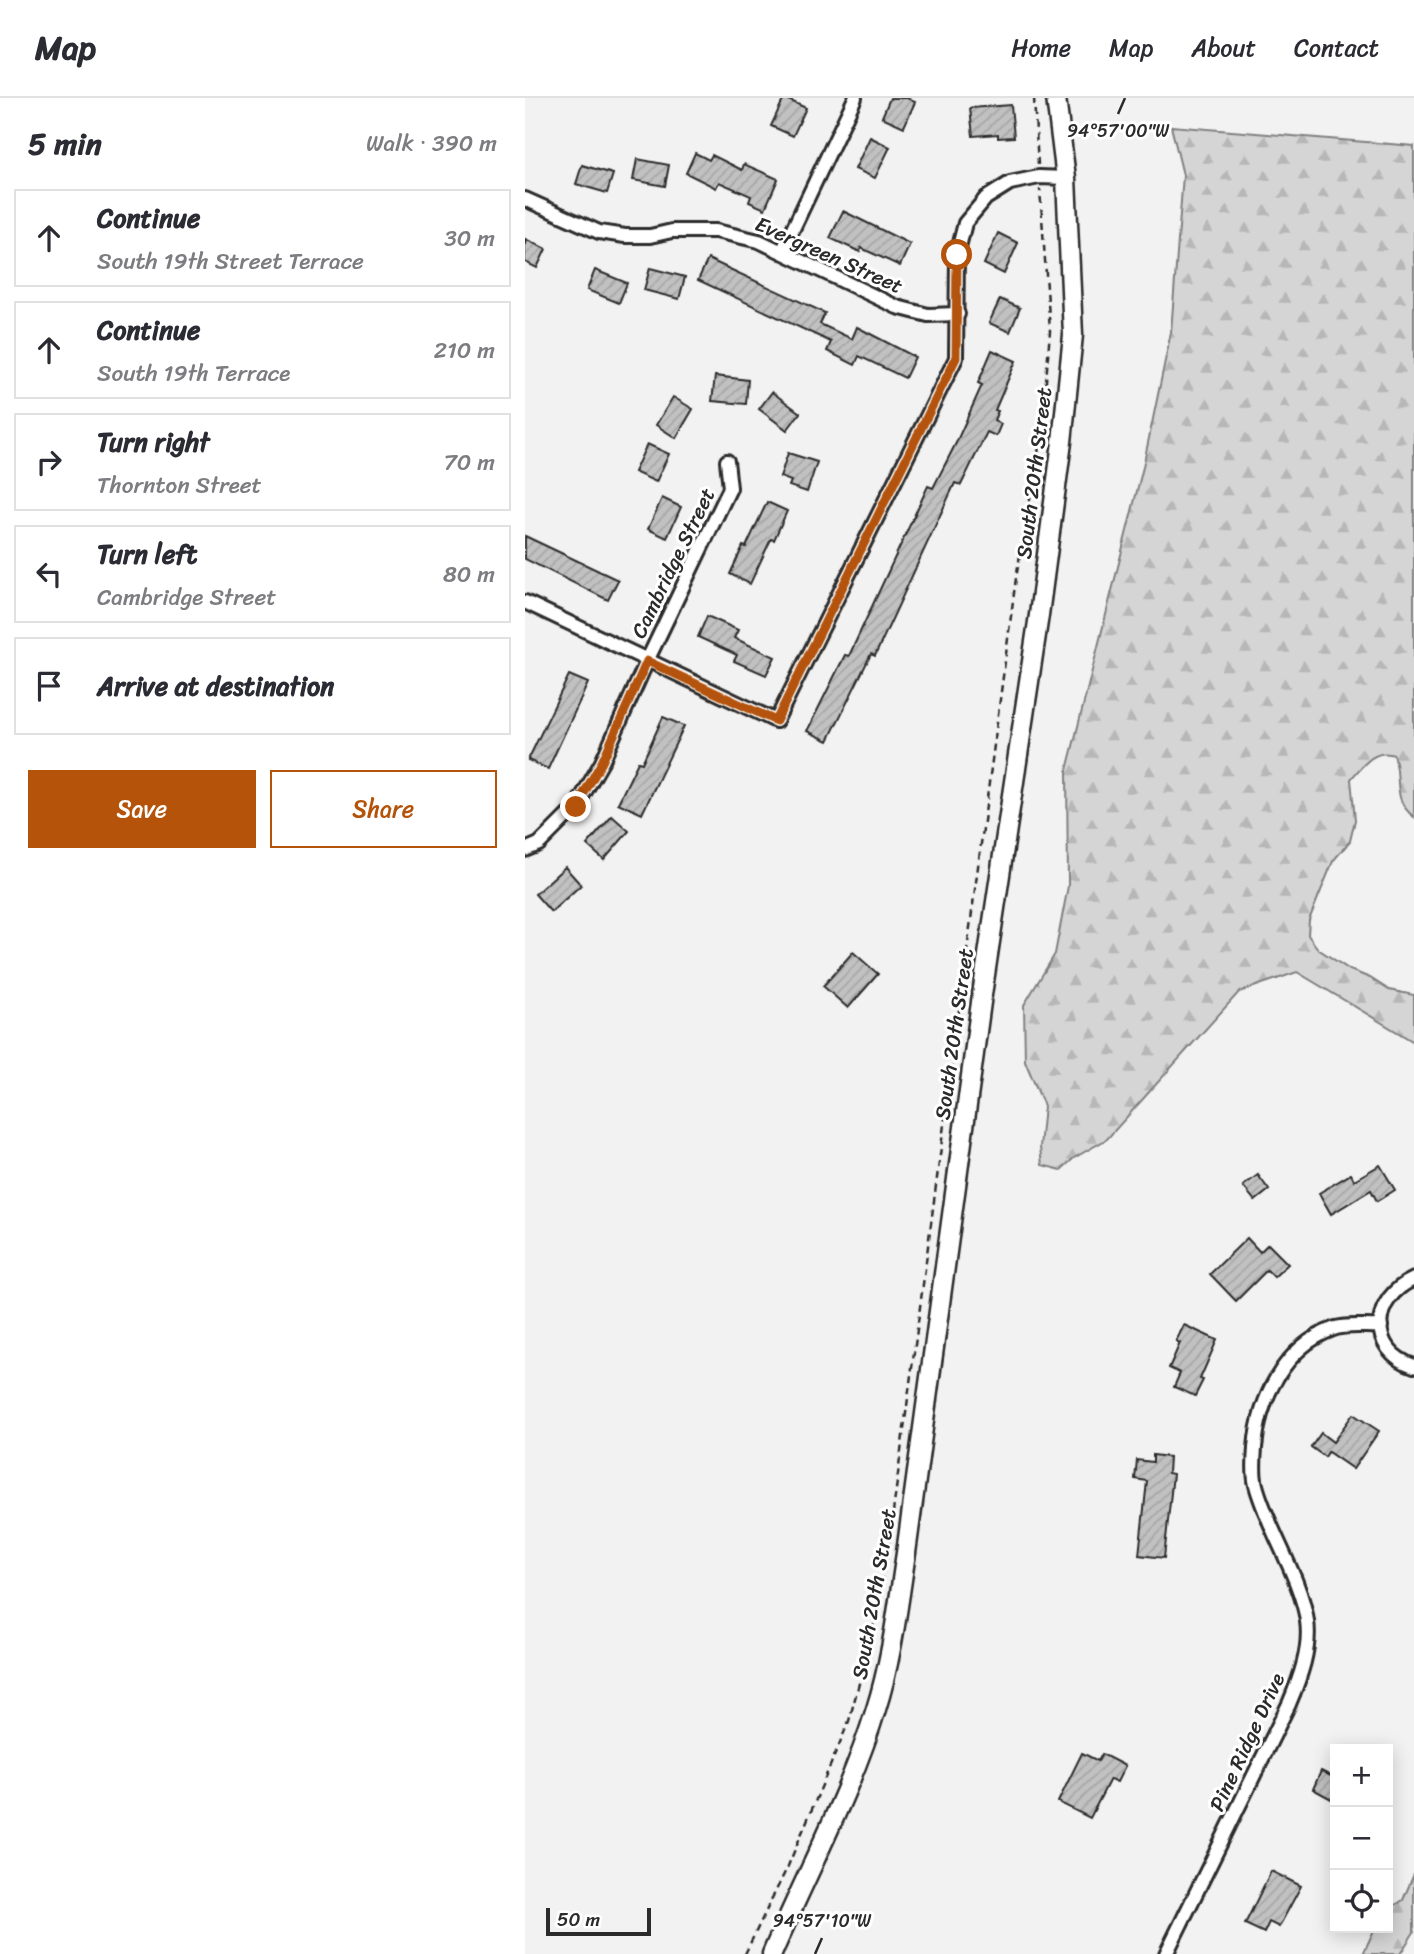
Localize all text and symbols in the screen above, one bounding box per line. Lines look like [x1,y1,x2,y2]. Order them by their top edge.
text: Map [35,19,96,77]
text: Home [1011,27,1071,69]
text: Map [1109,27,1153,69]
text: About [1191,27,1256,69]
text: Contact [1294,27,1379,69]
text: 94°57'00"W [1067,115,1170,147]
text: 5 min [28,117,102,171]
text: Walk · 390 m [366,123,497,164]
text: Continue [97,195,200,241]
street label: Evergreen Street [749,205,909,305]
text: 30 m [444,218,495,259]
icon: ahead [30,219,68,257]
route start [941,239,972,270]
text: South 19th Street Terrace [97,241,364,282]
text: Continue [97,307,200,353]
text: 210 m [434,330,495,371]
icon: ahead [30,331,68,369]
text: South 19th Terrace [97,353,290,394]
street label: South 20th Street [1005,385,1063,561]
text: Turn right [97,419,210,465]
text: 70 m [444,442,495,483]
icon: right [30,443,68,481]
text: Thornton Street [97,465,262,506]
street label: Cambridge Street [620,481,726,645]
text: Turn left [97,531,197,577]
text: 80 m [443,554,495,595]
icon: left [30,555,68,593]
text: Cambridge Street [97,577,276,618]
text: Arrive at destination [97,663,334,709]
icon: arrive [30,667,68,705]
button: Save [28,770,256,848]
button: Share [270,770,497,848]
route end [560,791,591,822]
street label: South 20th Street [923,946,985,1122]
street label: South 20th Street [840,1506,908,1682]
street label: Pine Ridge Drive [1198,1666,1296,1818]
map controls [1330,1744,1393,1933]
button: + [1330,1744,1393,1807]
button: − [1330,1807,1393,1870]
button: locate [1330,1870,1393,1933]
text: 50 m [557,1903,600,1936]
scale bar [546,1905,651,1937]
text: 94°57'10"W [773,1905,872,1937]

